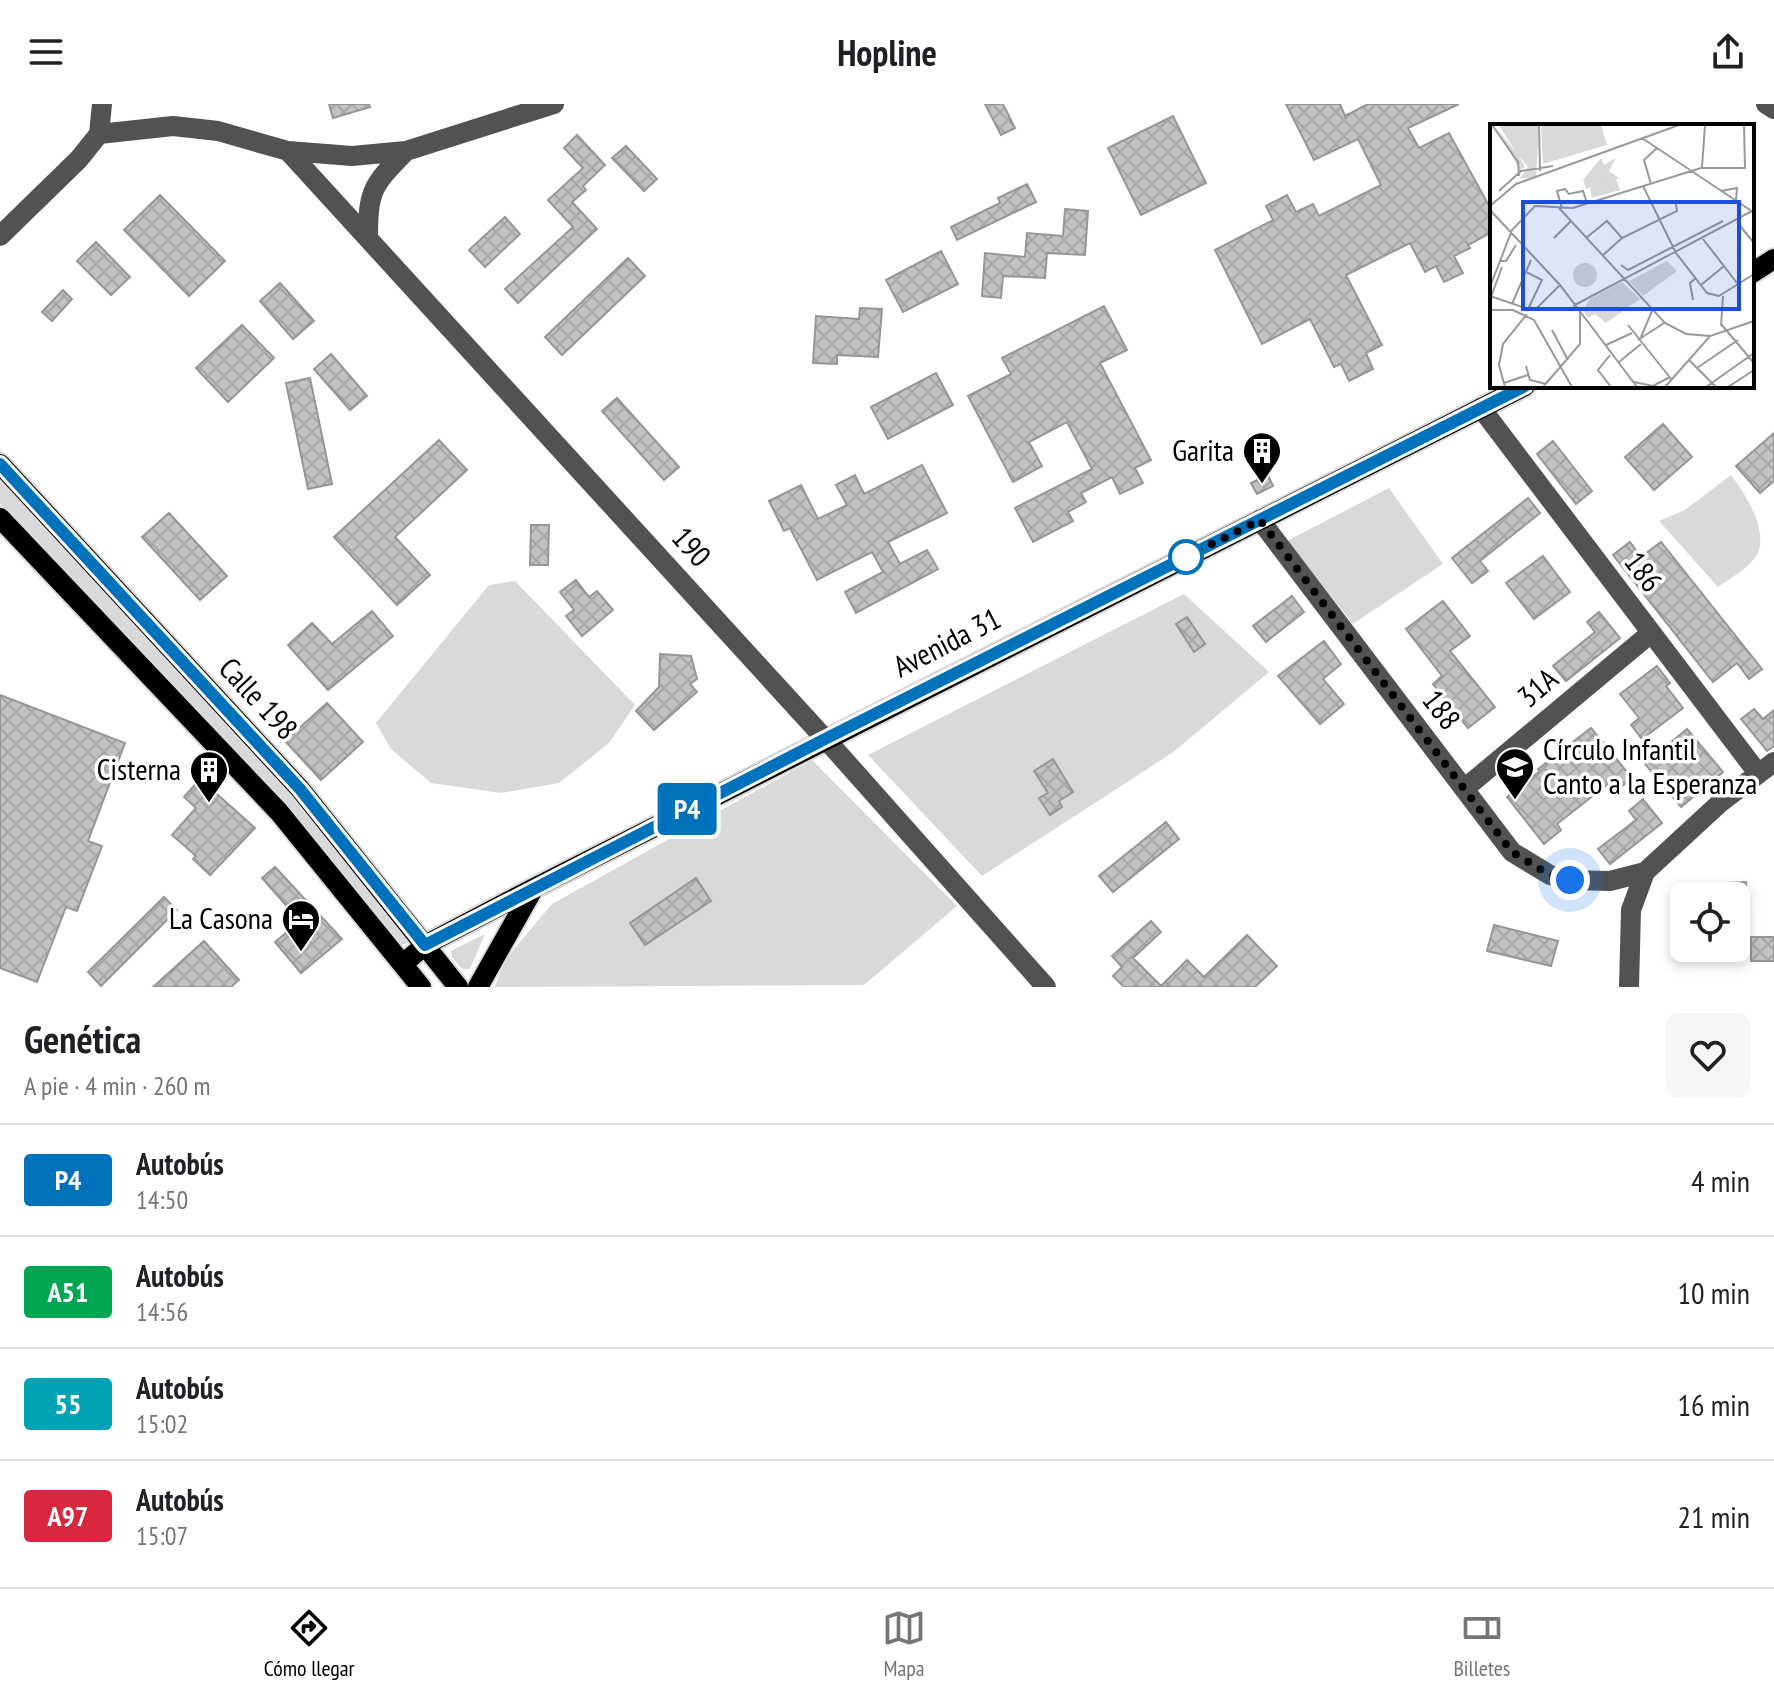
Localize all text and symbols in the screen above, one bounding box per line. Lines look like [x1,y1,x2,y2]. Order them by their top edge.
text: Hopline [837,29,937,76]
icon: menu [24,30,68,74]
icon: share [1706,30,1750,74]
inset map [1490,124,1754,388]
place label: Garita [1172,430,1234,469]
building icon: Garita [1241,430,1283,485]
street label: 190 [664,518,720,574]
unlabelled marker [1169,540,1203,574]
street label: 186 [1616,543,1672,599]
street label: Avenida 31 [886,598,1007,685]
street label: Calle 198 [211,649,307,747]
street label: 31A [1509,658,1566,715]
street label: 188 [1414,681,1470,737]
place label: Círculo Infantil Canto a la Esperanza [1543,729,1757,802]
school or university icon: Círculo Infantil Canto a la Esperanza [1494,746,1536,801]
place label: Cisterna [97,749,181,788]
building icon: Cisterna [188,749,230,804]
line badge: P4 [651,783,723,835]
text: P4 [674,790,700,827]
your location [1550,860,1590,900]
map controls [1670,882,1750,962]
button: locate [1670,882,1750,962]
place label: La Casona [169,898,273,937]
hotel icon: La Casona [280,898,322,953]
button: heart [1666,1013,1750,1097]
text: Genética [24,1014,141,1063]
text: A pie · 4 min · 260 m [24,1069,211,1102]
text: Autobús [136,1144,224,1183]
text: P4 [55,1161,81,1198]
text: 4 min [1691,1161,1750,1200]
text: 14:50 [136,1183,188,1216]
text: Autobús [136,1256,224,1295]
text: A51 [48,1273,88,1310]
text: 10 min [1677,1273,1750,1312]
text: 14:56 [136,1295,188,1328]
text: Autobús [136,1368,224,1407]
text: 55 [55,1385,81,1422]
text: 16 min [1677,1385,1750,1424]
text: 15:02 [136,1407,188,1440]
text: Autobús [136,1480,224,1519]
text: A97 [48,1497,88,1534]
text: 21 min [1677,1497,1750,1536]
text: 15:07 [136,1519,188,1552]
tab: Cómo llegar [264,1606,355,1682]
tab: Mapa [882,1606,926,1682]
tab: Billetes [1453,1606,1510,1682]

